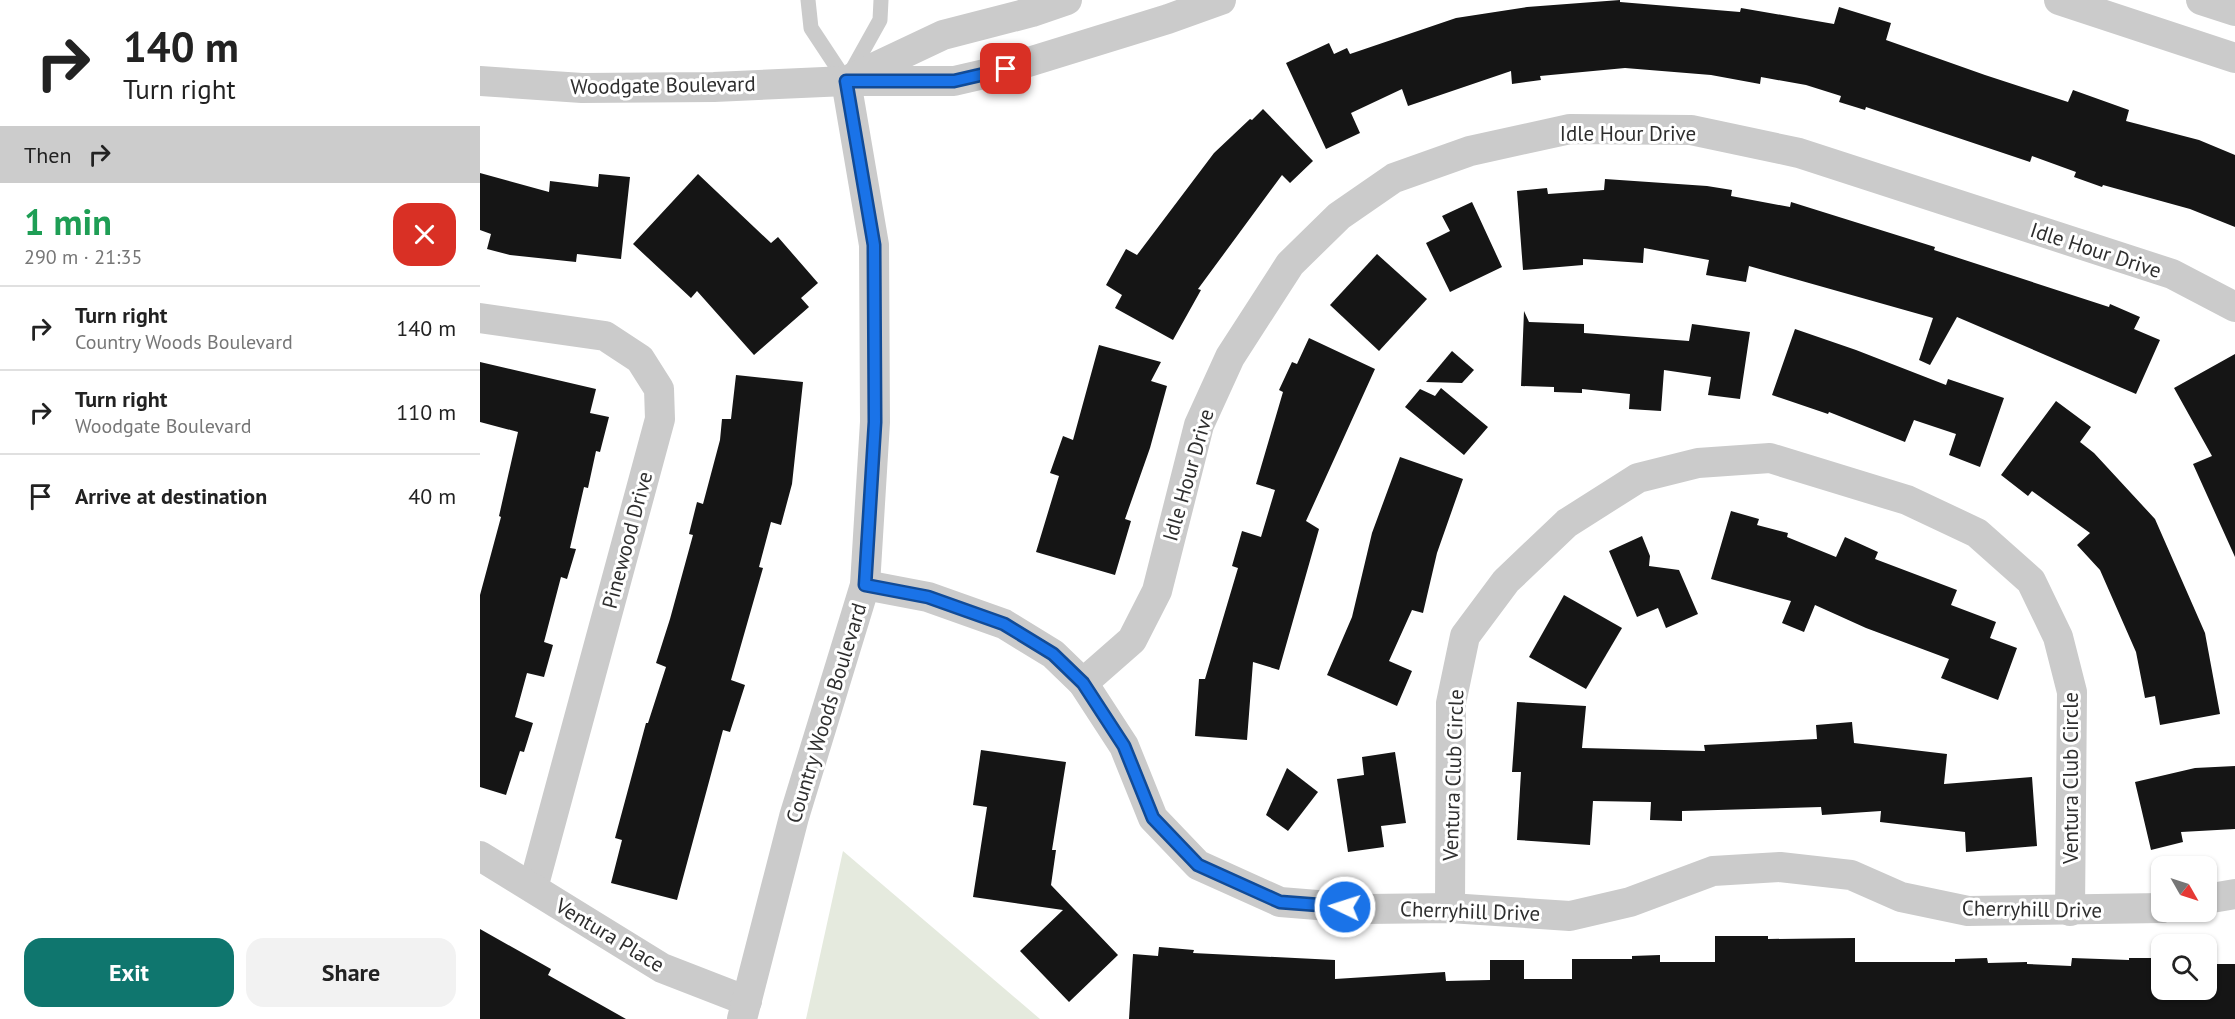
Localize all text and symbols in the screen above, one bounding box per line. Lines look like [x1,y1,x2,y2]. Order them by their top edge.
text: 140 m [123,19,239,74]
icon: right [24,24,102,102]
pin [980,43,1031,94]
icon: arrive [989,52,1022,85]
street label: Woodgate Boulevard [570,70,756,100]
text: Turn right [123,72,236,106]
street label: Idle Hour Drive [1560,120,1696,147]
icon: right [83,138,116,171]
text: Then [24,141,71,169]
text: 1 min [24,198,112,245]
button: close [393,203,456,266]
street label: Idle Hour Drive [2027,216,2165,284]
text: 290 m · 21:35 [24,244,142,270]
text: Turn right [75,301,167,329]
icon: right [24,312,57,345]
text: 140 m [396,314,456,342]
text: Country Woods Boulevard [75,329,293,355]
text: Turn right [75,385,167,413]
icon: right [24,396,57,429]
text: 110 m [396,398,456,426]
street label: Idle Hour Drive [1156,406,1220,544]
text: Woodgate Boulevard [75,413,252,439]
street label: Pinewood Drive [596,468,658,612]
icon: arrive [24,480,57,513]
text: Arrive at destination [75,482,267,510]
text: 40 m [408,482,456,510]
street label: Country Woods Boulevard [780,600,872,826]
street label: Ventura Club Circle [1436,689,1469,862]
street label: Ventura Club Circle [2057,692,2084,865]
north arrow [2151,856,2217,922]
map controls [2151,856,2217,1000]
position arrow [1313,875,1377,939]
street label: Ventura Place [550,891,669,978]
street label: Cherryhill Drive [1962,894,2102,924]
street label: Cherryhill Drive [1399,895,1541,927]
button: search [2151,934,2217,1000]
button: Exit [24,938,234,1007]
button: Share [246,938,456,1007]

